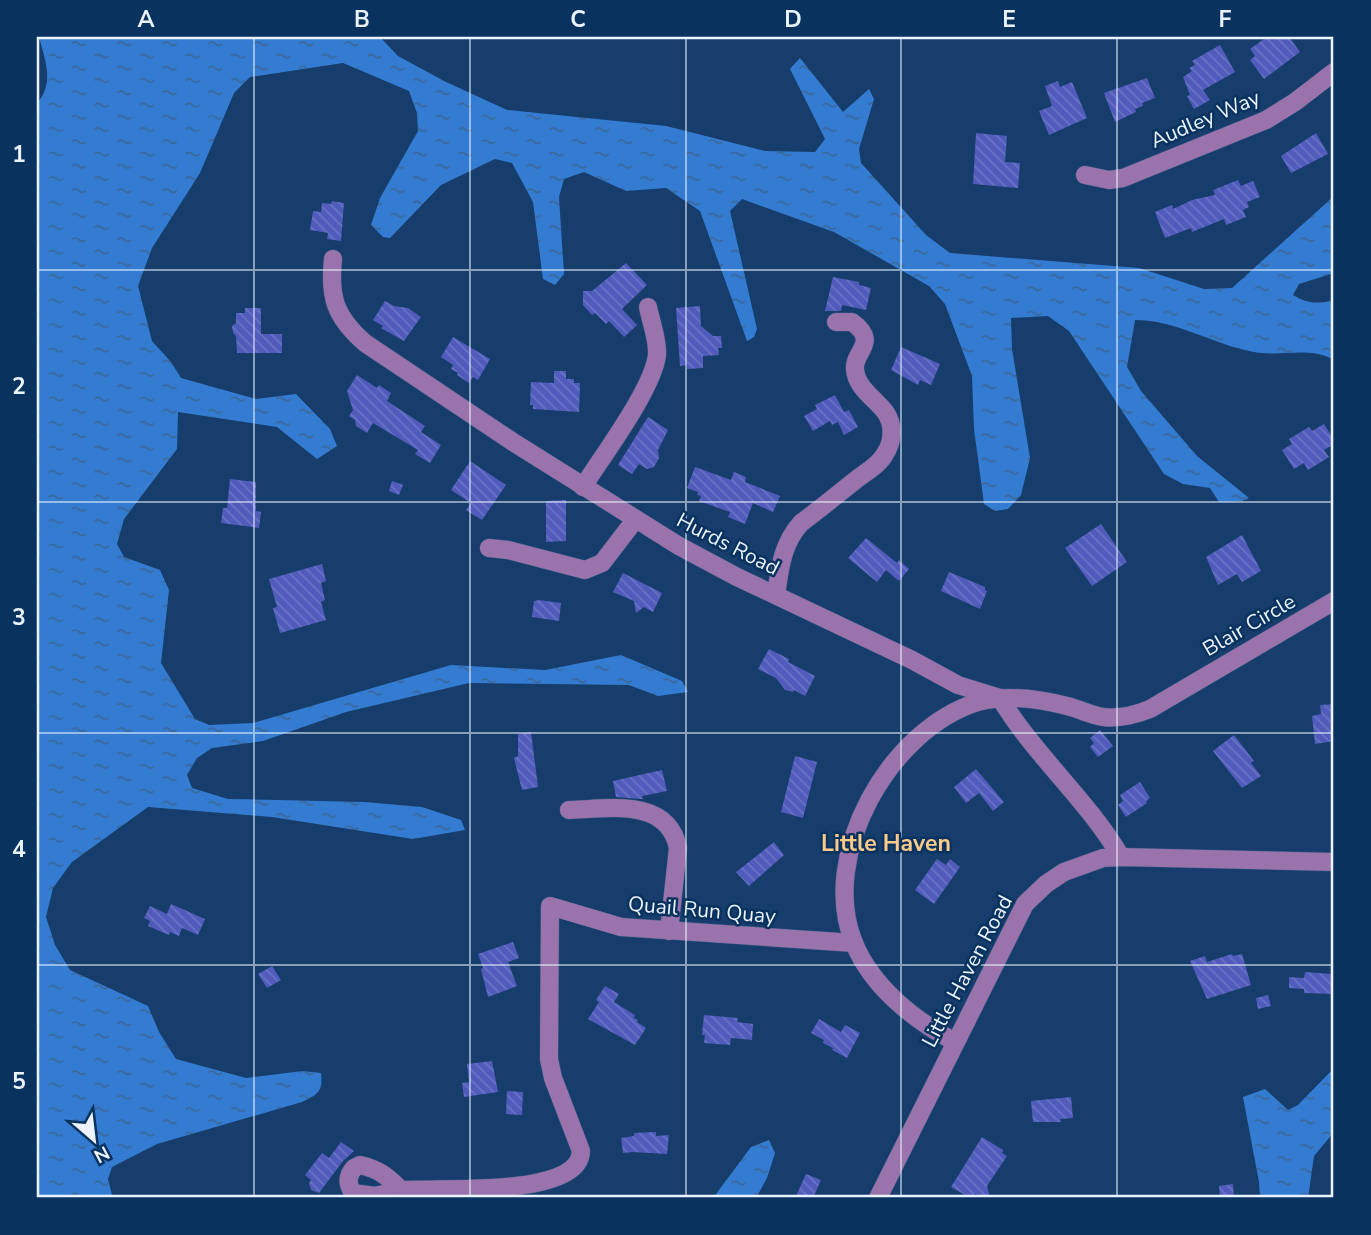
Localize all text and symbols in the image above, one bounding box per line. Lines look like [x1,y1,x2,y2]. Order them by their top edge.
text: A [137,4,155,35]
text: B [354,4,370,35]
text: C [570,4,586,35]
text: D [784,4,802,35]
text: E [1002,4,1016,35]
text: F [1219,4,1232,35]
street label: Audley Way [1146,83,1264,155]
text: 1 [12,139,26,170]
text: 2 [12,371,26,402]
street label: Hurds Road [672,506,784,582]
street label: Blair Circle [1198,587,1300,663]
text: 3 [12,602,26,633]
district label: Little Haven [821,828,951,859]
text: 4 [12,834,26,865]
street label: Quail Run Quay [627,890,777,930]
street label: Little Haven Road [915,890,1019,1052]
text: 5 [12,1066,26,1097]
north arrow [60,1106,130,1176]
text: N [89,1139,114,1169]

